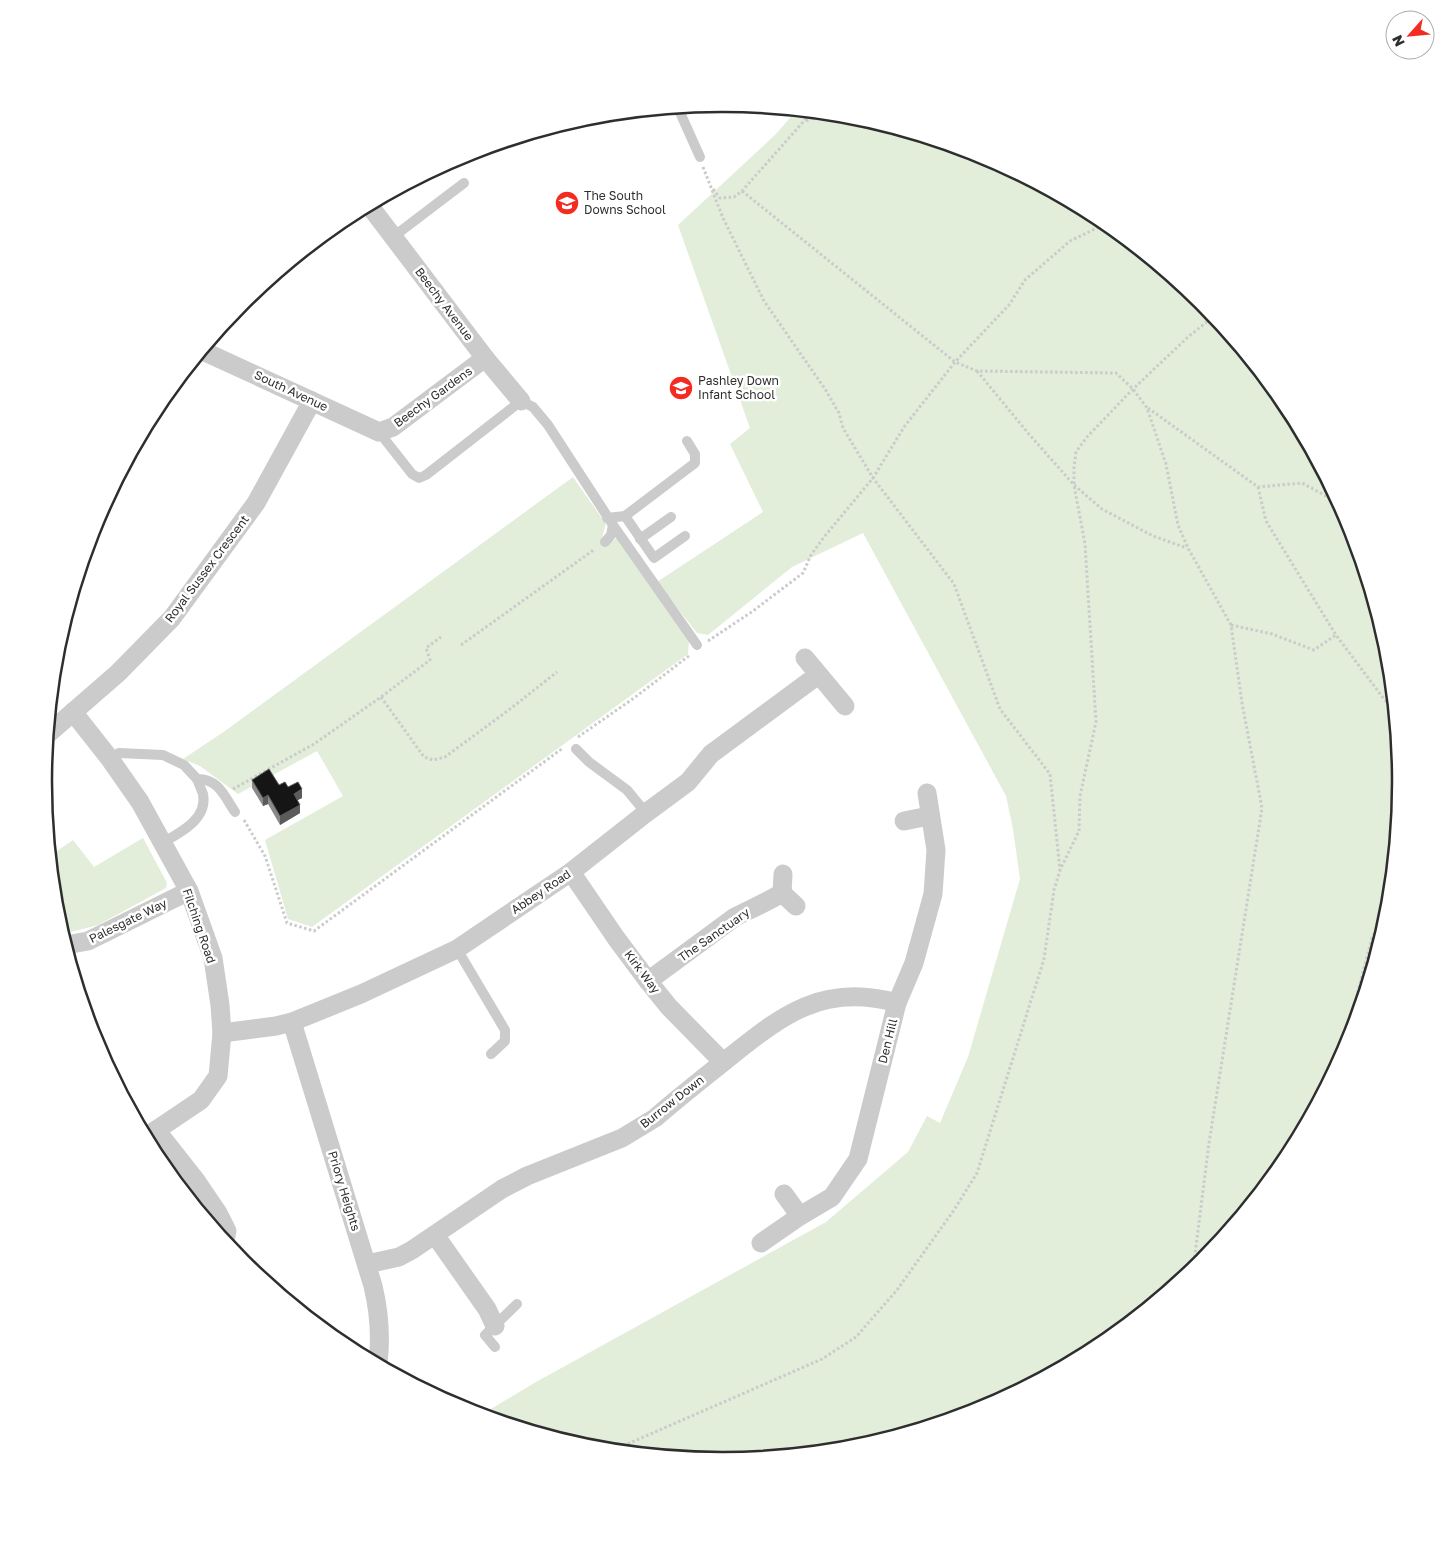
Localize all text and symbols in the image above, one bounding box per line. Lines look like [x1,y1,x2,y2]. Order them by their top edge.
north arrow [1385,10,1435,60]
text: N [1388,33,1408,50]
place label: The South Downs School [584,188,666,217]
school or university icon: The South Downs School [554,190,580,216]
street label: Beechy Avenue [412,264,477,343]
street label: Beechy Gardens [391,363,475,430]
street label: South Avenue [252,367,331,414]
place label: Pashley Down Infant School [698,373,779,402]
school or university icon: Pashley Down Infant School [668,375,694,401]
street label: Royal Sussex Crescent [161,512,252,625]
street label: Abbey Road [508,866,573,917]
street label: Filching Road [180,886,219,965]
street label: Palesgate Way [86,895,169,946]
street label: The Sanctuary [675,904,753,965]
street label: Kirk Way [621,947,664,997]
street label: Den Hill [875,1017,900,1065]
street label: Burrow Down [637,1072,707,1131]
street label: Priory Heights [325,1149,364,1233]

